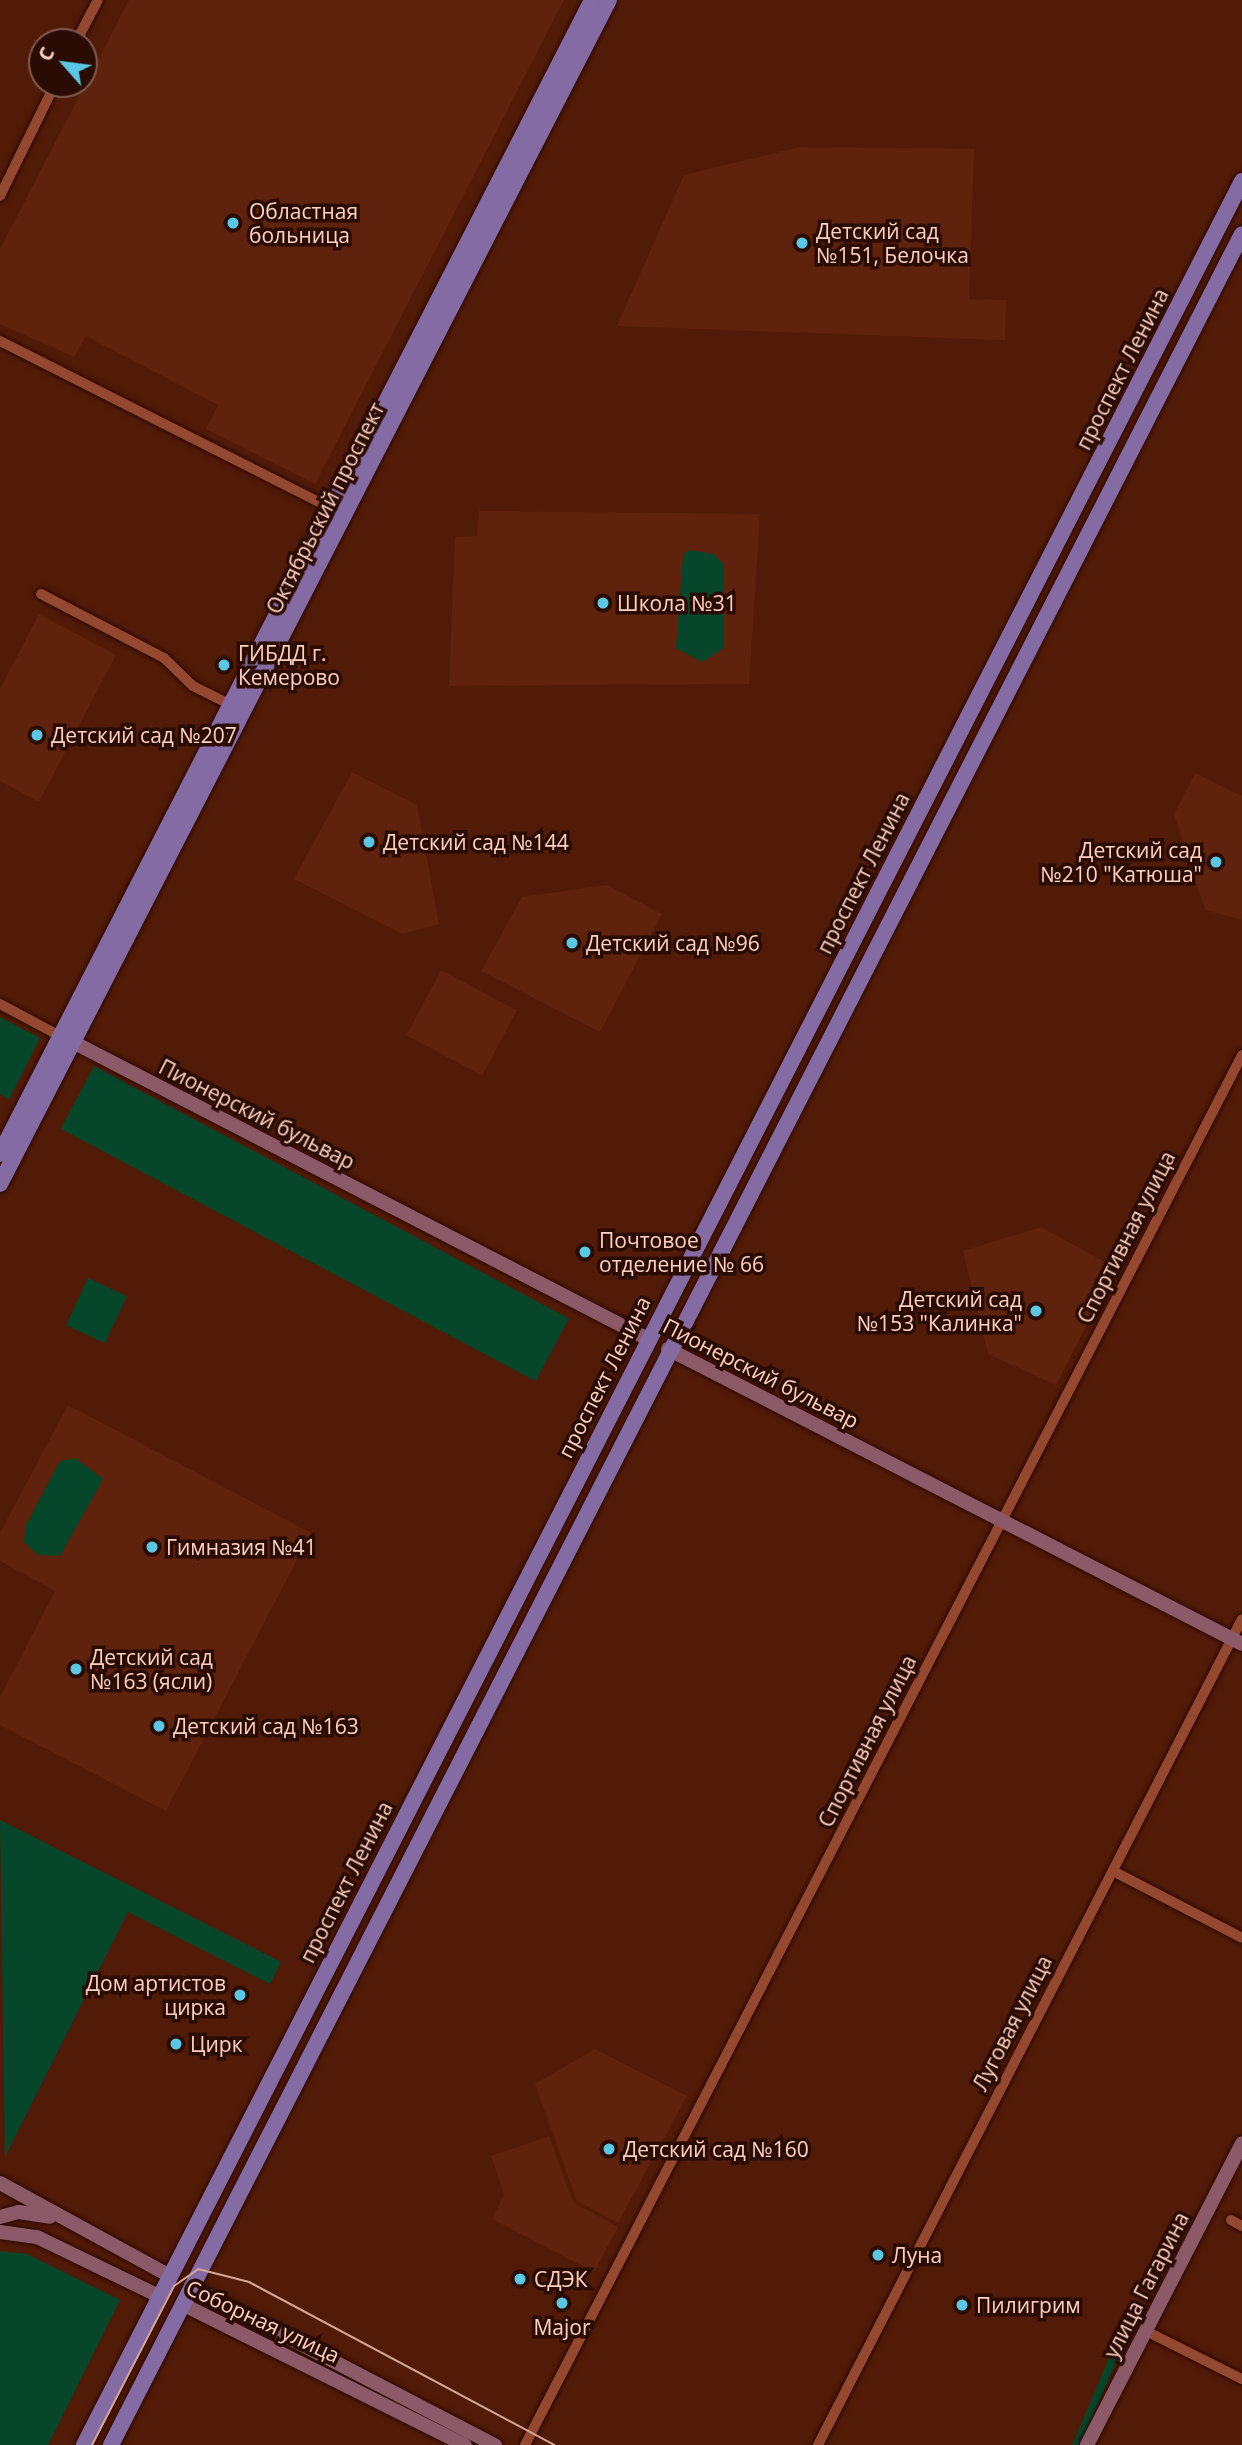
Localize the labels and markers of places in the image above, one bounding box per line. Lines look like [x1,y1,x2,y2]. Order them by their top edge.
place label: Областная больница [249,198,358,248]
marker: Областная больница [223,213,243,233]
place label: Детский сад №151, Белочка [816,218,969,268]
marker: Детский сад №151, Белочка [794,235,810,251]
place label: Школа №31 [617,590,737,616]
marker: Школа №31 [595,595,611,611]
place label: ГИБДД г. Кемерово [238,640,340,690]
marker: ГИБДД г. Кемерово [216,657,232,673]
place label: Детский сад №207 [51,722,237,748]
marker: Детский сад №207 [29,727,45,743]
place label: Детский сад №144 [383,829,569,855]
marker: Детский сад №144 [361,834,377,850]
place label: Детский сад №210 "Катюша" [1040,837,1202,887]
marker: Детский сад №210 "Катюша" [1208,854,1224,870]
place label: Детский сад №96 [586,930,760,956]
marker: Детский сад №96 [564,935,580,951]
place label: Почтовое отделение № 66 [599,1227,764,1277]
marker: Почтовое отделение № 66 [577,1244,593,1260]
place label: Детский сад №153 "Калинка" [857,1286,1022,1336]
marker: Детский сад №153 "Калинка" [1028,1303,1044,1319]
place label: Гимназия №41 [166,1534,317,1560]
marker: Гимназия №41 [144,1539,160,1555]
place label: Детский сад №163 (ясли) [90,1644,213,1694]
marker: Детский сад №163 (ясли) [68,1661,84,1677]
place label: Детский сад №163 [173,1713,359,1739]
marker: Детский сад №163 [151,1718,167,1734]
place label: Дом артистов цирка [86,1970,226,2020]
marker: Дом артистов цирка [232,1987,248,2003]
place label: Цирк [190,2031,243,2057]
marker: Цирк [168,2036,184,2052]
place label: Детский сад №160 [623,2136,809,2162]
marker: Детский сад №160 [601,2141,617,2157]
place label: Луна [892,2242,942,2268]
marker: Луна [870,2247,886,2263]
place label: СДЭК [534,2266,588,2292]
marker: СДЭК [512,2271,528,2287]
place label: Пилигрим [976,2292,1081,2318]
marker: Major [554,2295,570,2311]
marker: Пилигрим [954,2297,970,2313]
place label: Major [533,2314,591,2340]

